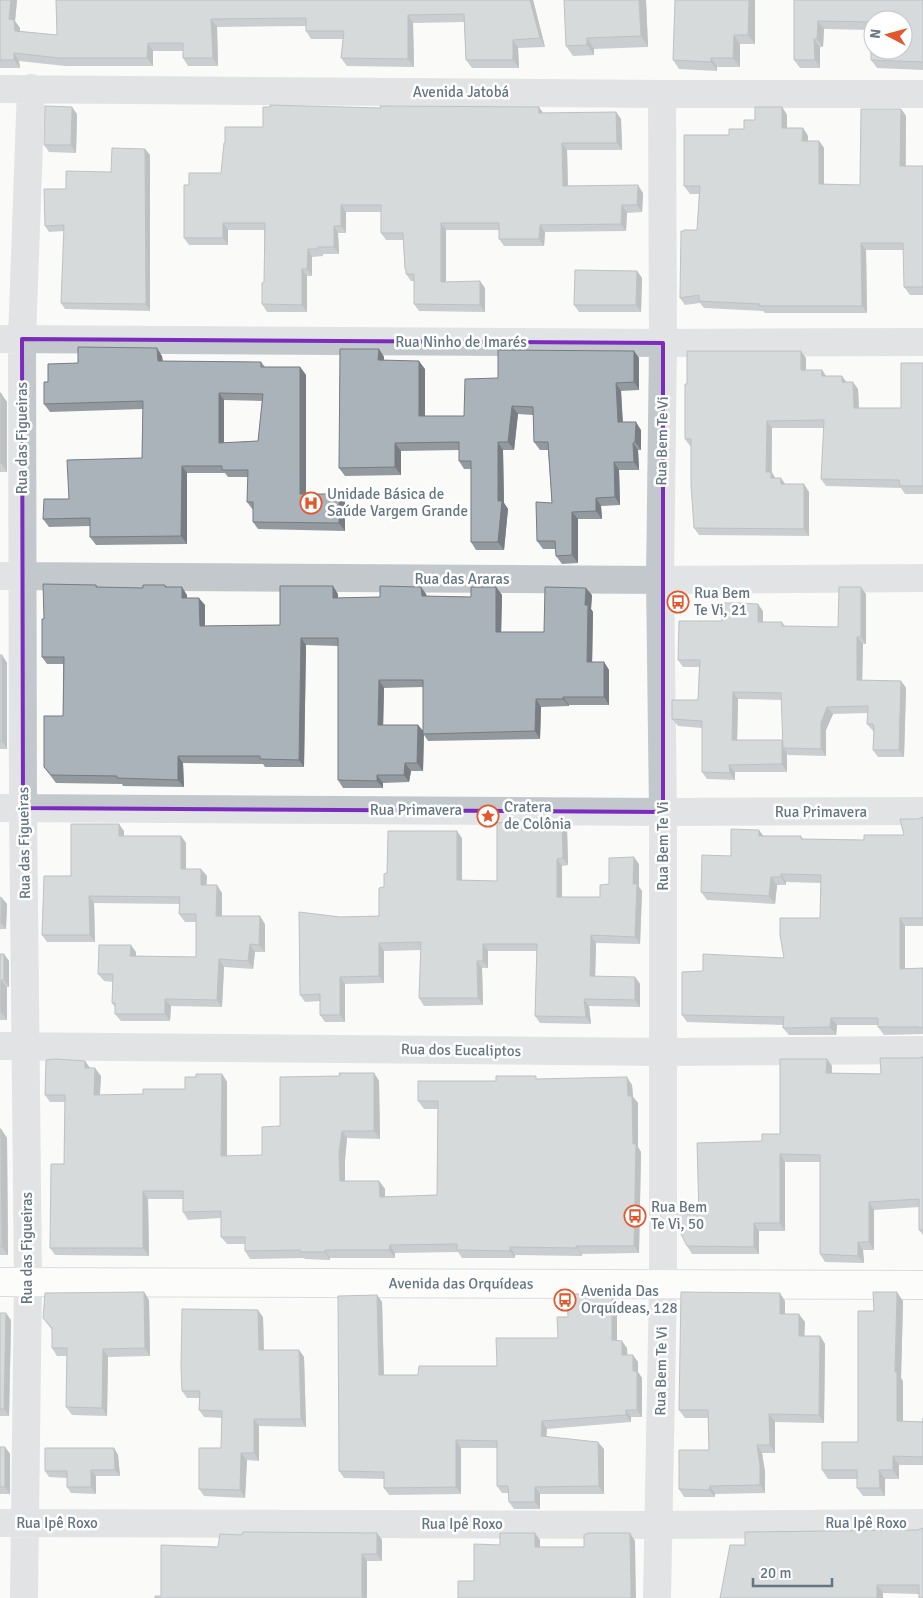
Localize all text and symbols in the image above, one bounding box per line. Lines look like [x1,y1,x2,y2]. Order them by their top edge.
north arrow [863,10,913,60]
text: N [867,28,885,39]
street label: Avenida Jatobá [413,83,509,101]
street label: Rua Ninho de Imarés [395,333,527,351]
street label: Rua das Figueiras [13,381,31,494]
street label: Rua Bem Te Vi [652,396,672,486]
place label: Unidade Básica de Saúde Vargem Grande [327,485,468,520]
hospital icon: Unidade Básica de Saúde Vargem Grande [299,491,323,515]
street label: Rua das Araras [415,570,510,588]
place label: Rua Bem Te Vi, 21 [694,584,750,619]
bus stop icon: Rua Bem Te Vi, 21 [666,590,690,614]
street label: Rua das Figueiras [14,786,34,899]
place label: Cratera de Colônia [504,798,571,833]
street label: Rua Primavera [370,801,462,819]
street label: Rua Bem Te Vi [654,801,672,891]
street label: Rua Primavera [775,803,867,821]
place icon: Cratera de Colônia [476,804,500,828]
street label: Rua dos Eucaliptos [401,1040,522,1060]
street label: Rua das Figueiras [18,1191,36,1304]
place label: Rua Bem Te Vi, 50 [651,1198,707,1233]
bus stop icon: Rua Bem Te Vi, 50 [623,1204,647,1228]
street label: Avenida das Orquídeas [389,1274,534,1293]
place label: Avenida Das Orquídeas, 128 [581,1282,678,1317]
bus stop icon: Avenida Das Orquídeas, 128 [553,1288,577,1312]
street label: Rua Bem Te Vi [651,1326,671,1416]
street label: Rua Ipê Roxo [16,1514,98,1532]
street label: Rua Ipê Roxo [825,1514,907,1532]
street label: Rua Ipê Roxo [421,1515,503,1533]
scale bar [753,1556,832,1588]
text: 20 m [760,1564,791,1582]

